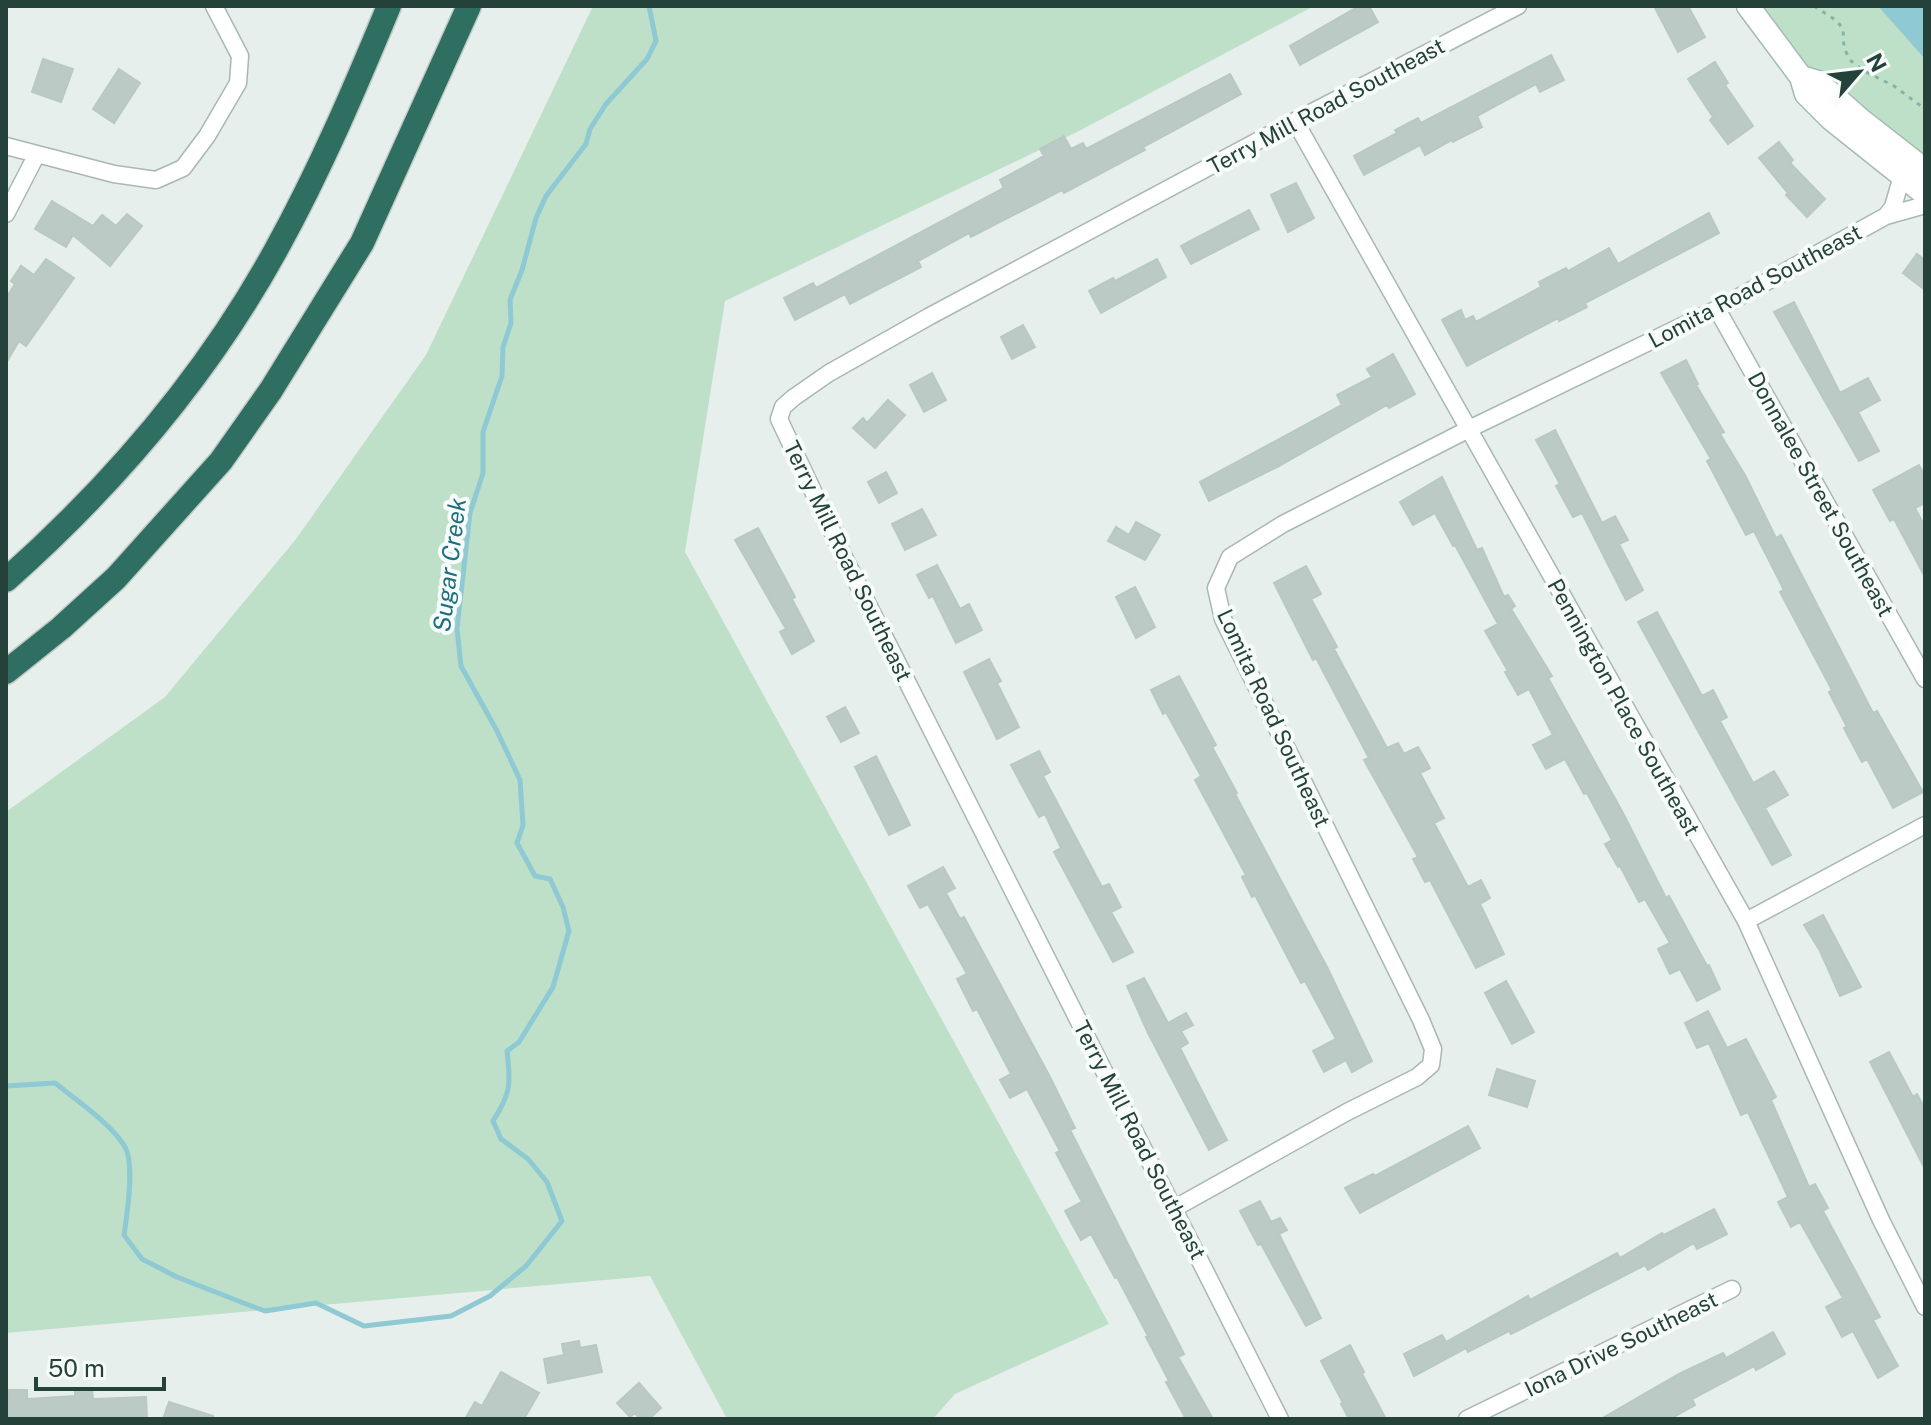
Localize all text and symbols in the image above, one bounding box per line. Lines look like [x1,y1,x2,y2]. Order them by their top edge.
street label: Terry Mill Road Southeast [1203,32,1449,180]
north arrow [1819,32,1899,112]
text: N [1861,49,1892,76]
street label: Lomita Road Southeast [1644,219,1866,353]
street label: Donnalee Street Southeast [1743,367,1899,621]
street label: Terry Mill Road Southeast [778,436,918,686]
water label: Sugar Creek [427,496,471,633]
street label: Pennington Place Southeast [1542,574,1706,840]
street label: Lomita Road Southeast [1212,605,1336,831]
street label: Terry Mill Road Southeast [1068,1016,1212,1264]
street label: Iona Drive Southeast [1520,1286,1722,1402]
scale bar [36,1341,164,1391]
text: 50 m [48,1354,105,1382]

